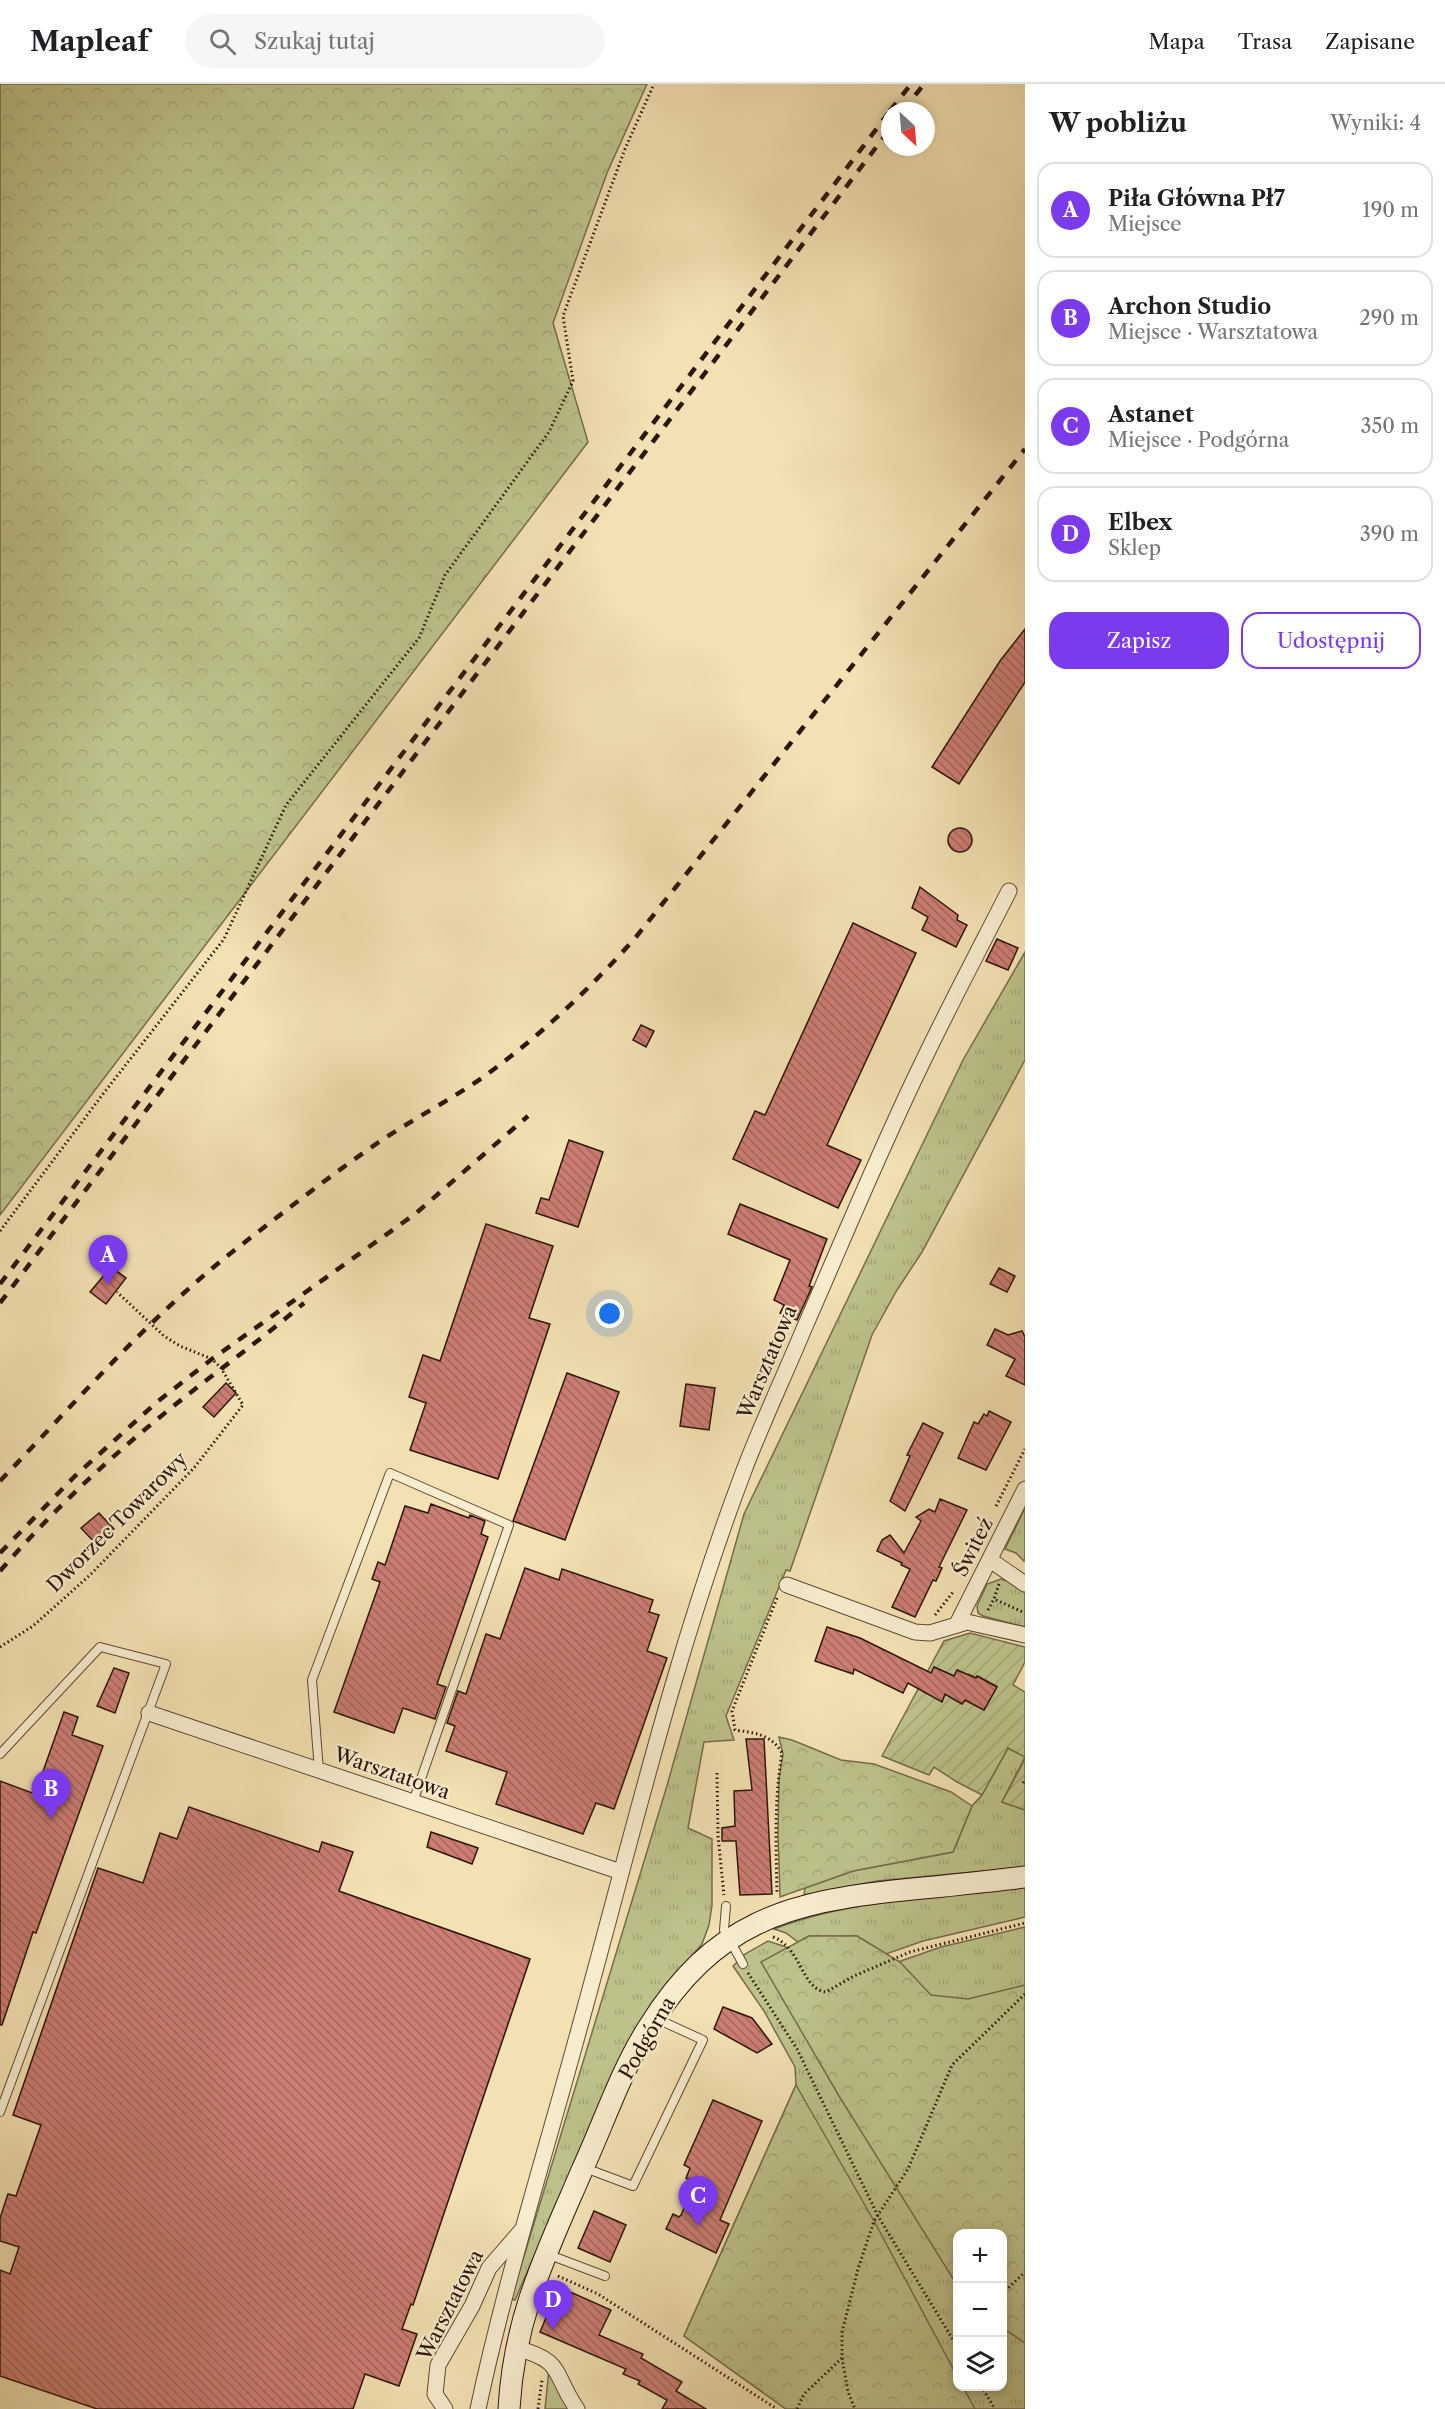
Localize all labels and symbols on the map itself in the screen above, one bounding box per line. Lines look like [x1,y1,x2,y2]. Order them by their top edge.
north arrow [881,102,935,156]
pin: A [88,1236,128,1285]
your location [595,1299,624,1328]
street label: Warsztatowa [732,1301,802,1423]
street label: Dworzec Towarowy [42,1446,193,1597]
street label: Świteź [947,1513,998,1581]
street label: Warsztatowa [330,1742,454,1804]
pin: B [32,1770,70,1819]
street label: Podgórna [614,1992,680,2084]
pin: C [678,2176,718,2226]
street label: Warsztatowa [411,2245,488,2365]
pin: D [534,2280,572,2330]

